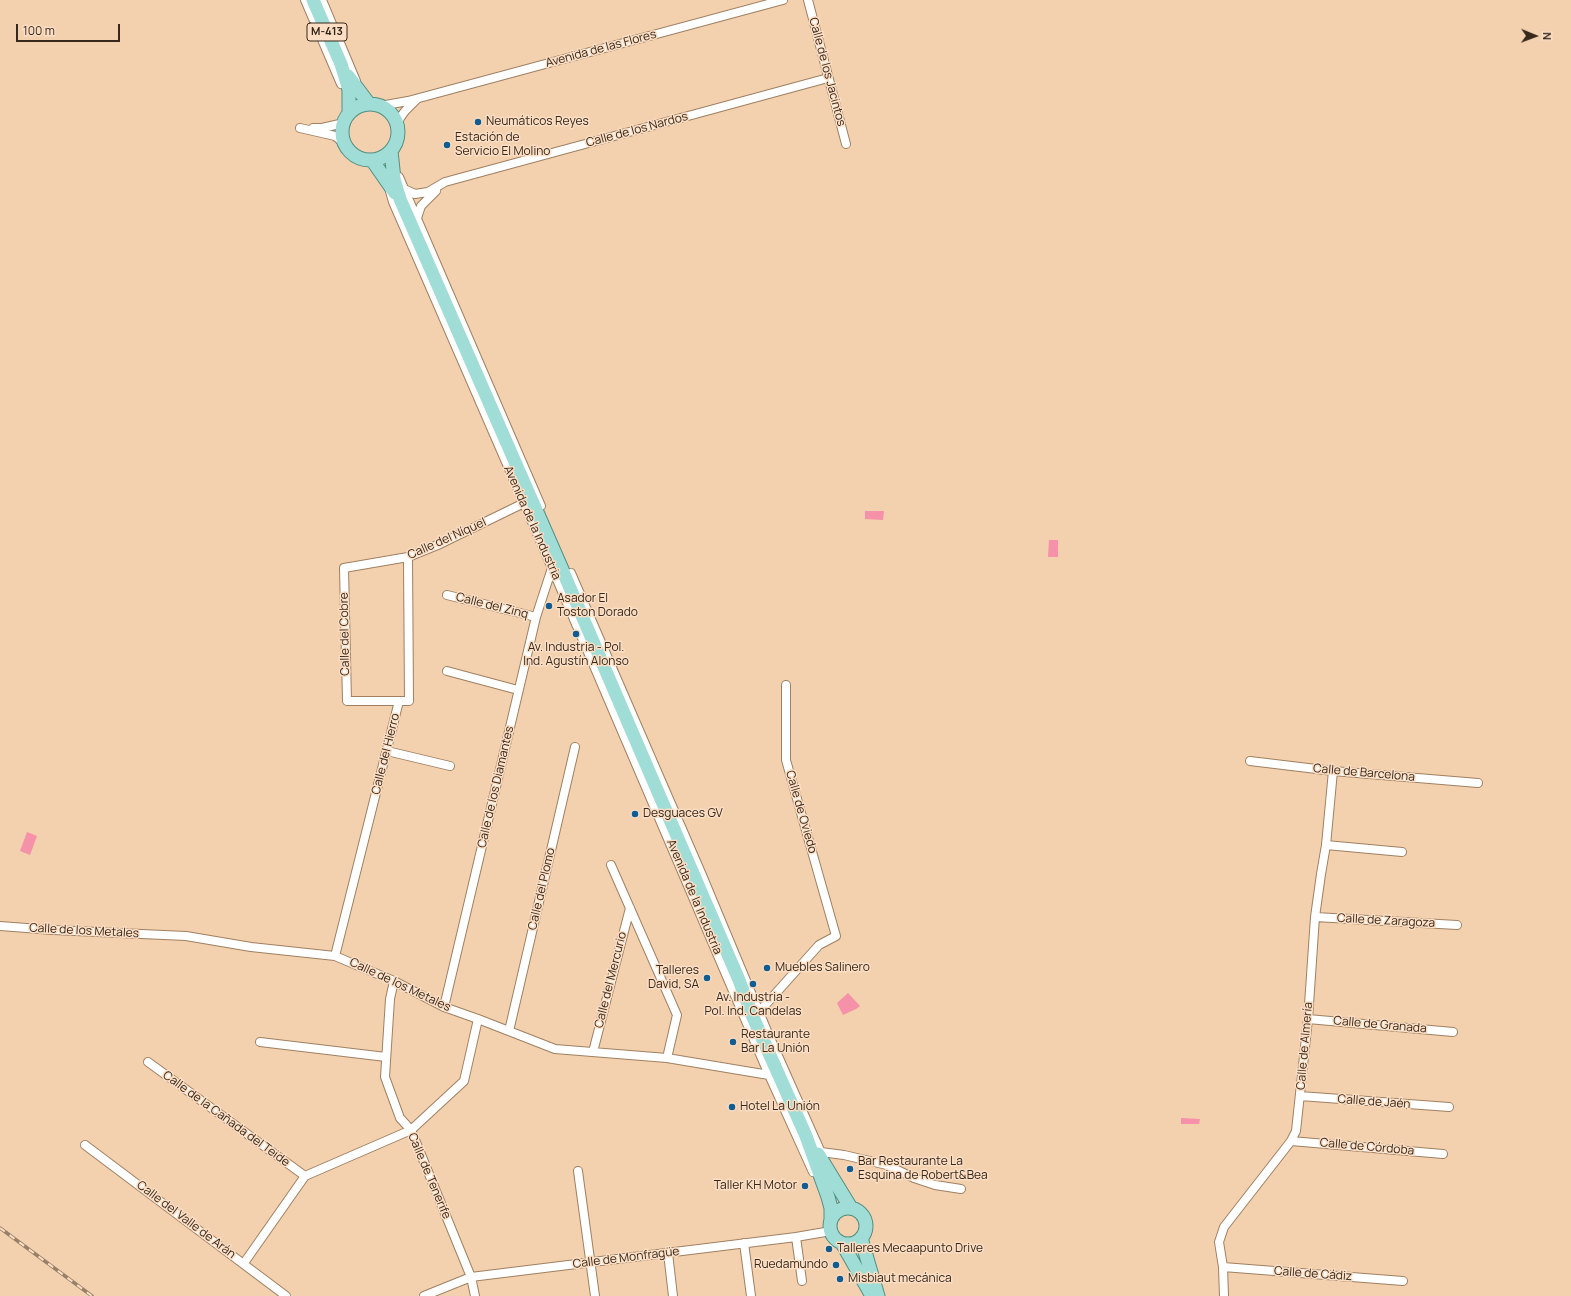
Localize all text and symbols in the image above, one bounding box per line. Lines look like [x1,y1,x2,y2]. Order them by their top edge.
scale bar [18,16,122,42]
street label: Calle de los Jacintos [806,16,848,128]
north arrow [1515,16,1555,56]
text: 100 m [23,22,55,39]
road number: M-413 [307,23,347,41]
street label: Avenida de las Flores [544,27,658,71]
text: N [1540,32,1555,40]
street label: Calle de los Nardos [584,109,690,151]
place label: Neumáticos Reyes [486,115,589,129]
marker: Neumáticos Reyes [473,117,483,127]
place label: Estación de Servicio El Molino [455,131,550,159]
marker: Estación de Servicio El Molino [442,140,452,150]
street label: Avenida de la Industria [500,464,564,582]
street label: Calle del Níquel [405,515,489,563]
street label: Calle del Zinq [454,590,530,622]
street label: Calle del Cobre [337,592,353,676]
place label: Asador El Toston Dorado [557,592,638,620]
marker: Asador El Toston Dorado [544,601,554,611]
marker: Av. Industria - Pol. Ind. Agustín Alonso [571,629,581,639]
place label: Av. Industria - Pol. Ind. Agustín Alonso [523,641,629,669]
street label: Calle del Hierro [369,712,403,796]
street label: Calle de los Diamantes [475,725,517,849]
street label: Calle de Barcelona [1312,761,1416,785]
street label: Calle de Oviedo [782,769,820,855]
place label: Desguaces GV [643,807,723,821]
marker: Desguaces GV [630,809,640,819]
street label: Avenida de la Industria [663,837,725,957]
street label: Calle del Plomo [526,846,558,932]
street label: Calle de Zaragoza [1337,911,1435,931]
street label: Calle de los Metales [29,921,139,941]
street label: Calle del Mercurio [592,930,630,1030]
street label: Calle de los Metales [347,955,453,1015]
place label: Muebles Salinero [775,961,870,975]
marker: Muebles Salinero [762,963,772,973]
place label: Talleres David, SA [648,964,699,992]
marker: Talleres David, SA [702,973,712,983]
marker: Av. Industria - Pol. Ind. Candelas [748,979,758,989]
place label: Av. Industria - Pol. Ind. Candelas [704,991,802,1019]
street label: Calle de Almería [1294,1001,1316,1091]
street label: Calle de Granada [1333,1014,1427,1036]
place label: Restaurante Bar La Unión [741,1028,810,1056]
marker: Restaurante Bar La Unión [728,1037,738,1047]
street label: Calle de la Cañada del Teide [160,1068,292,1170]
street label: Calle de Jaén [1337,1092,1411,1112]
place label: Hotel La Unión [740,1100,820,1114]
marker: Hotel La Unión [727,1102,737,1112]
street label: Calle de Tenerife [404,1131,454,1221]
street label: Calle de Córdoba [1319,1136,1415,1158]
place label: Bar Restaurante La Esquina de Robert&Bea [858,1155,988,1183]
marker: Bar Restaurante La Esquina de Robert&Bea [845,1164,855,1174]
street label: Calle del Valle de Arán [134,1178,238,1262]
place label: Taller KH Motor [714,1179,797,1193]
marker: Taller KH Motor [800,1181,810,1191]
place label: Talleres Mecaapunto Drive [837,1242,983,1256]
street label: Calle de Monfragüe [572,1244,680,1272]
marker: Talleres Mecaapunto Drive [824,1244,834,1254]
place label: Ruedamundo [754,1258,828,1272]
marker: Ruedamundo [831,1260,841,1270]
street label: Calle de Cádiz [1273,1264,1353,1284]
place label: Misbiaut mecánica [848,1272,952,1286]
marker: Misbiaut mecánica [835,1274,845,1284]

